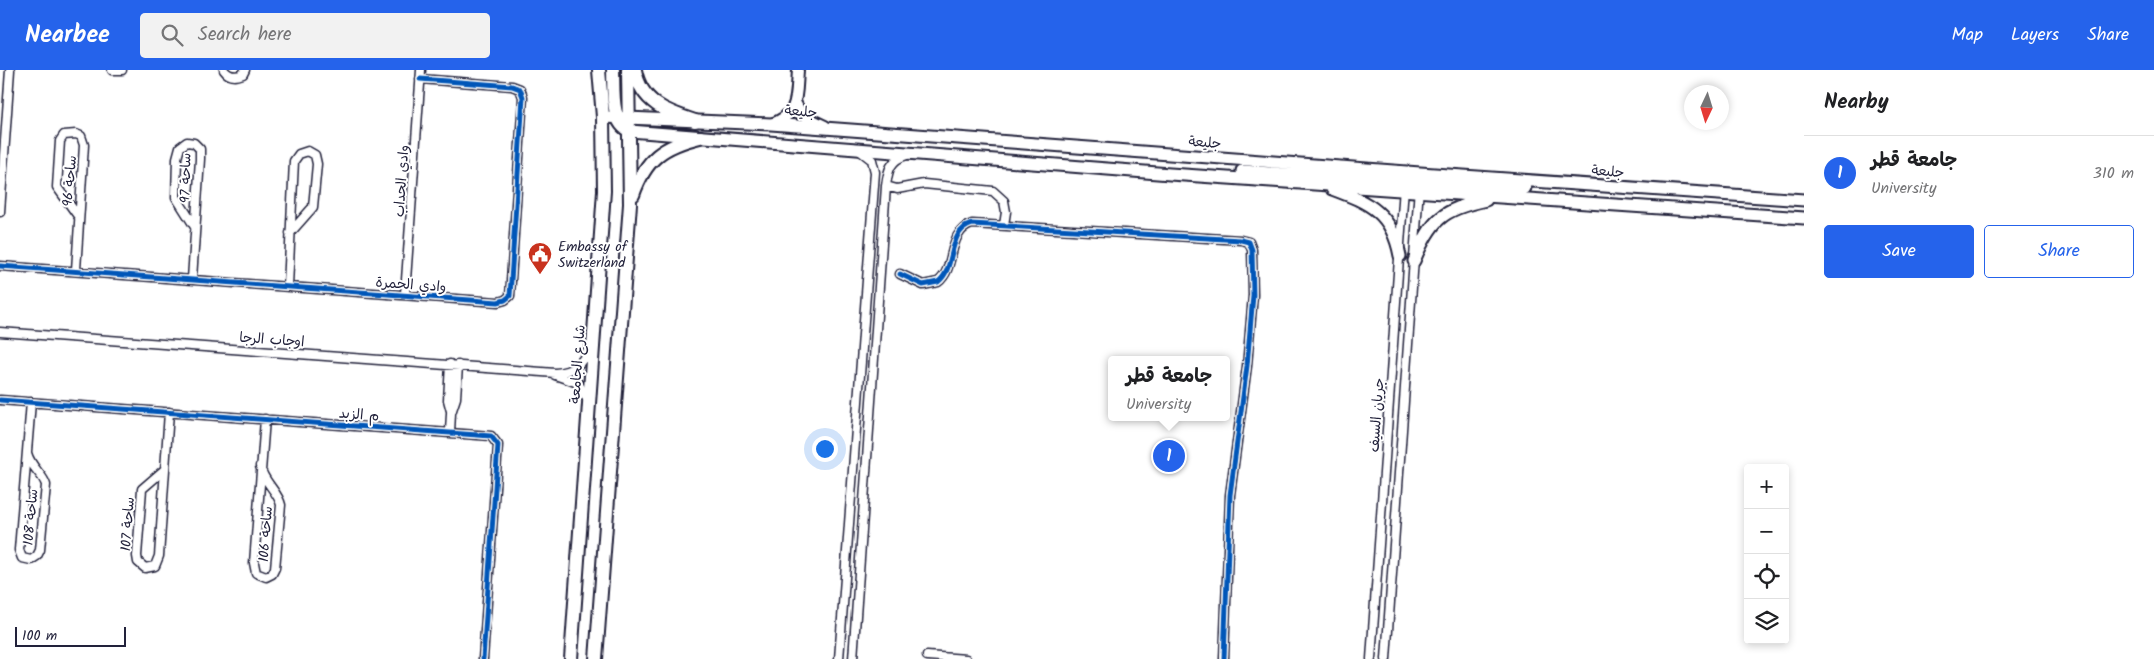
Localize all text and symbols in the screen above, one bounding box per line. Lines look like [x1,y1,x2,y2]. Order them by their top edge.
search box [140,13,490,58]
text: Nearbee [25,16,110,55]
text: Search here [198,20,292,50]
icon: search [158,21,186,49]
text: Map [1952,21,1983,50]
text: Layers [2011,21,2059,50]
text: Share [2087,21,2129,50]
north arrow [1684,85,1729,130]
text: Nearby [1824,86,1889,119]
street label: جليعة [784,100,818,124]
street label: جليعة [1188,131,1222,155]
street label: وادي الحداب [389,144,415,218]
text: جامعة قطر [1871,146,1957,176]
street label: ساحة 97 [175,153,197,203]
street label: ساحة 96 [57,155,83,208]
street label: جليعة [1591,160,1625,184]
text: 1 [1838,161,1842,186]
text: 310 m [2093,161,2134,186]
text: University [1871,176,1936,201]
button: Save [1824,225,1974,278]
button: Share [1984,225,2134,278]
place label: Embassy of Switzerland [558,236,629,274]
public building icon: Embassy of Switzerland [527,241,553,275]
street label: وادي الحمرة [375,272,447,298]
street label: شارع الجامعة [564,324,592,404]
street label: اوجاب الرجا [239,327,305,353]
popup [1108,356,1230,421]
text: جامعة قطر [1126,362,1212,392]
street label: جريان السيف [1363,377,1391,453]
text: University [1126,392,1191,417]
street label: م الزبد [338,403,380,427]
your location [812,436,838,462]
pin: 1 [1153,437,1185,475]
map controls [1744,464,1789,644]
button: + [1744,464,1789,509]
street label: ساحة 108 [18,488,44,546]
street label: ساحة 107 [115,496,141,552]
street label: ساحة 106 [253,505,279,563]
button: − [1744,509,1789,554]
button: locate [1744,554,1789,599]
button: layers [1744,599,1789,644]
scale bar [15,624,126,647]
text: 100 m [22,625,57,647]

